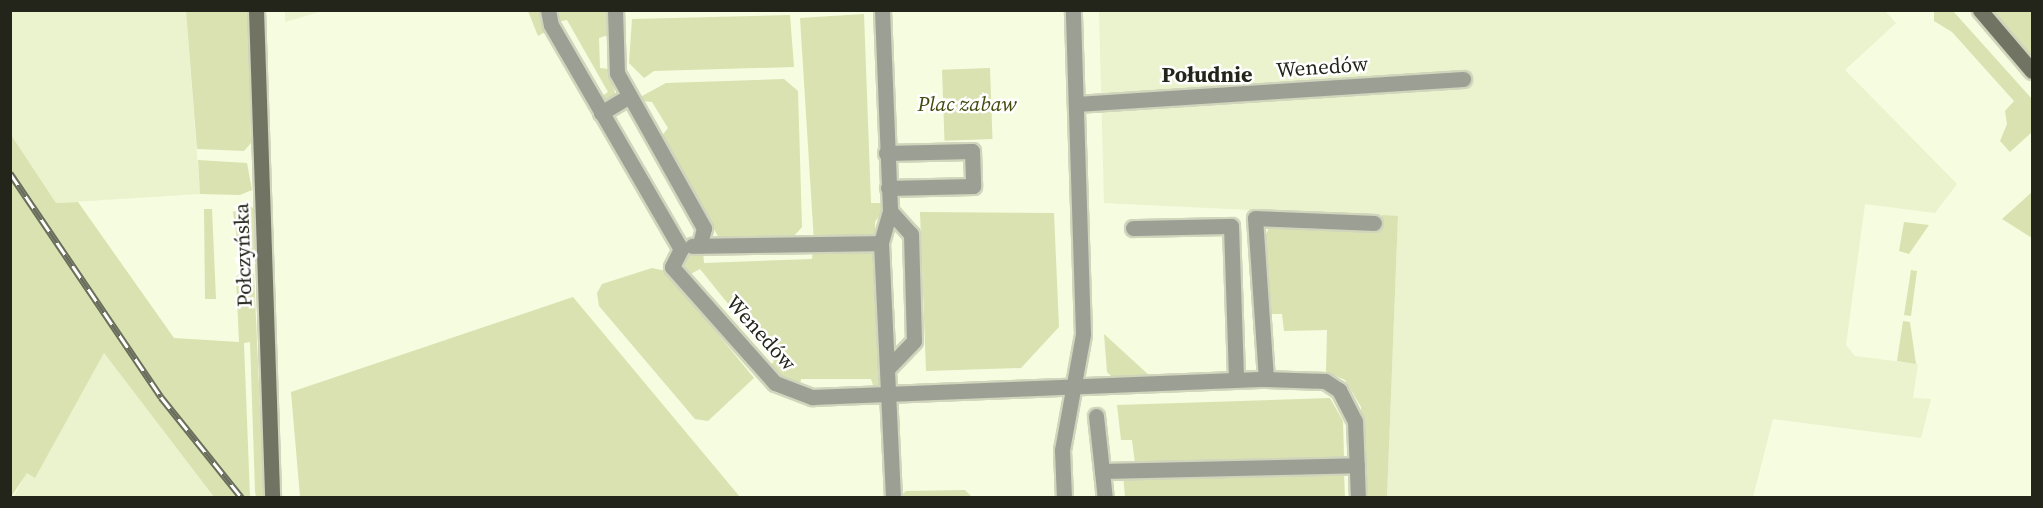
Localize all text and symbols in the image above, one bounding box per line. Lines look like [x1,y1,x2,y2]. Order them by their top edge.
street label: Wenedów [1275,51,1369,83]
district label: Południe [1162,62,1252,88]
park label: Plac zabaw [918,91,1016,117]
street label: Połczyńska [229,203,257,307]
street label: Wenedów [721,290,801,376]

